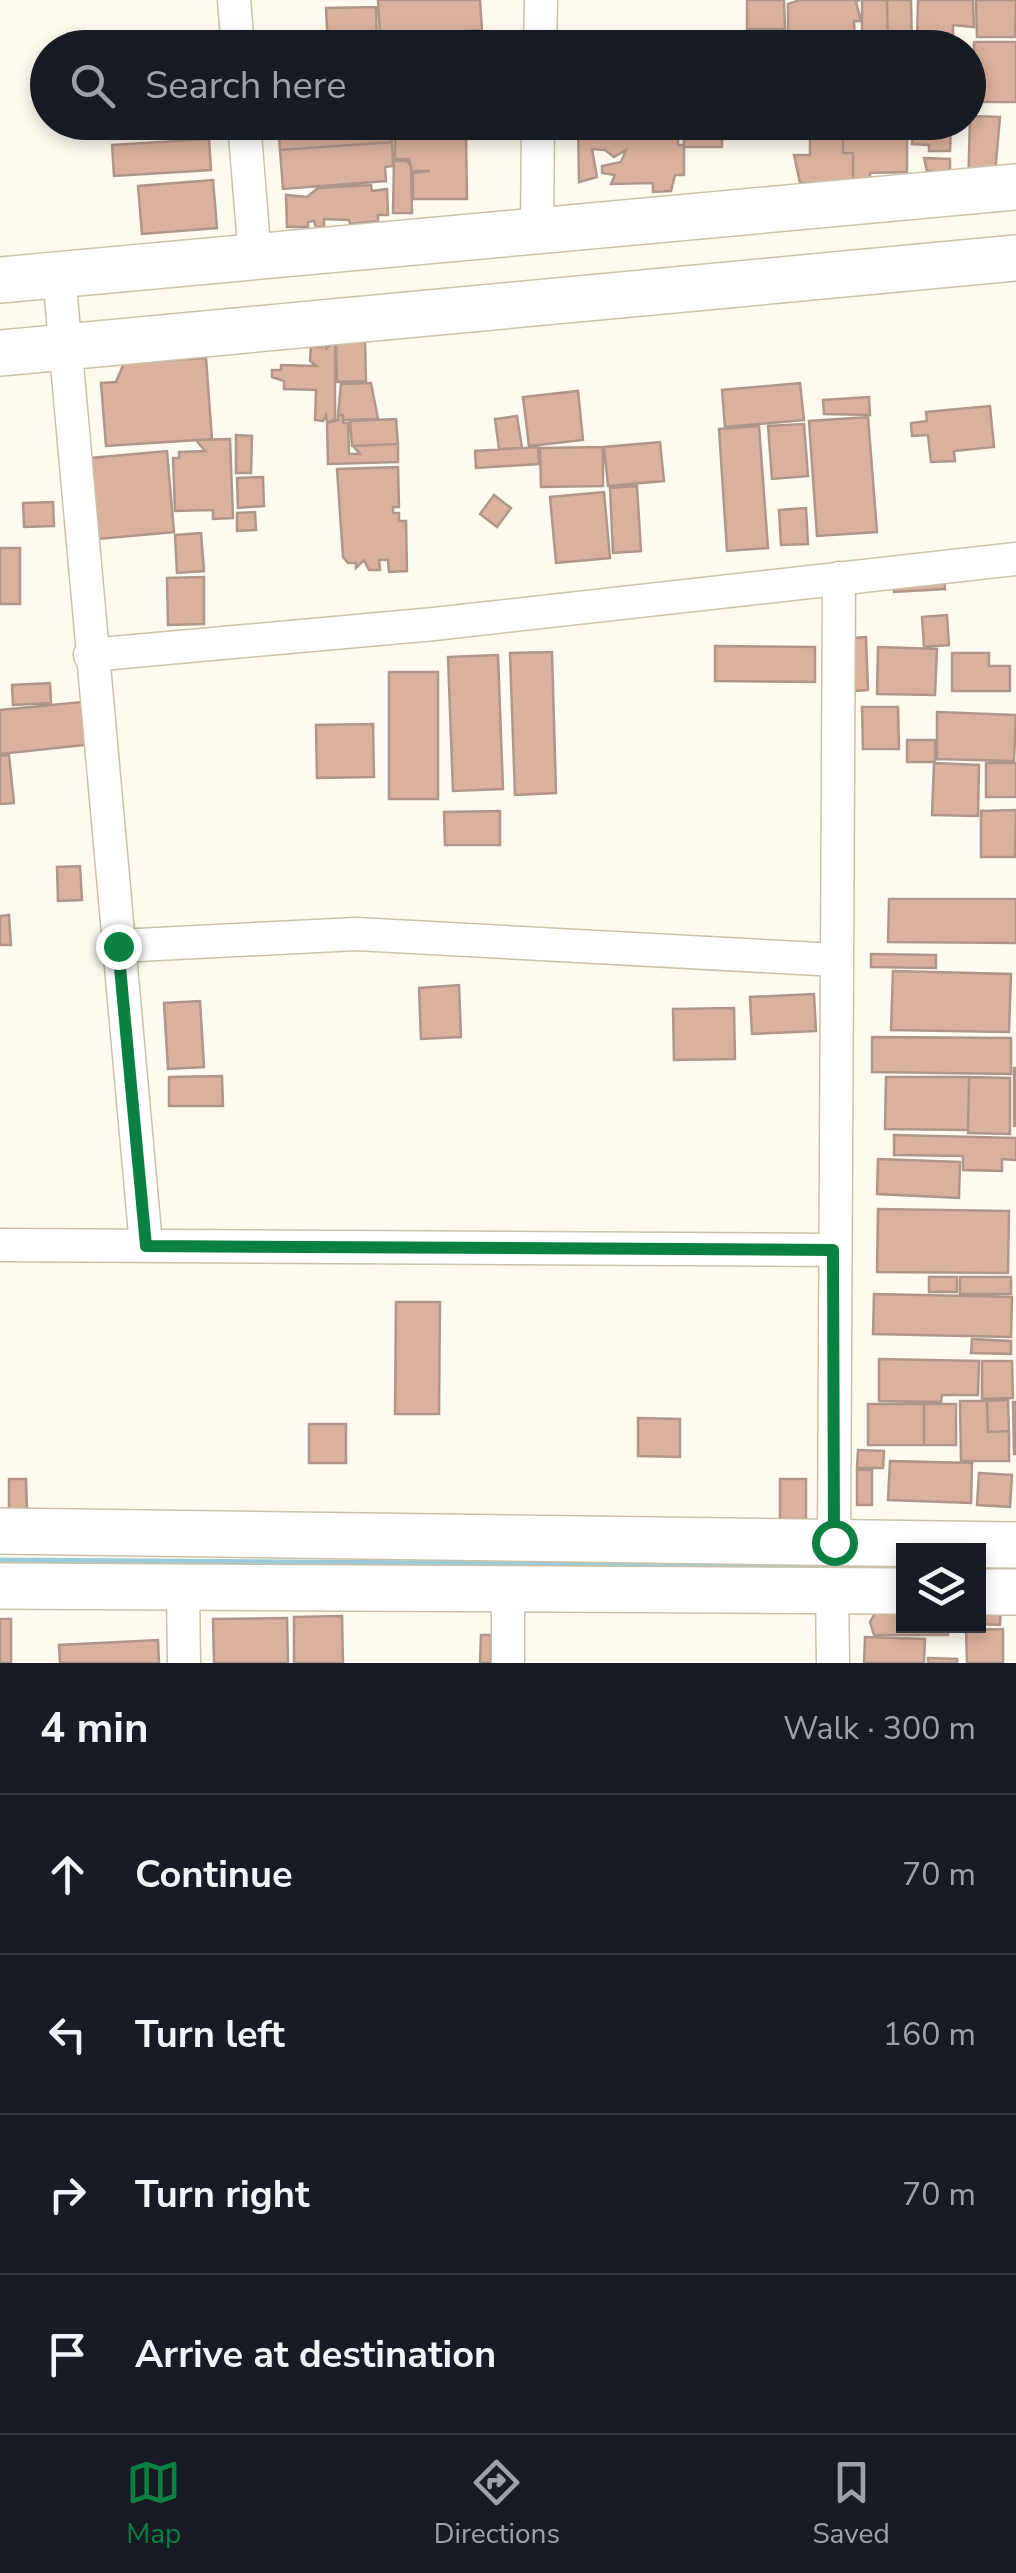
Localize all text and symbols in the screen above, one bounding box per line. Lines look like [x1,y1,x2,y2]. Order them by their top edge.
search box [30,30,986,140]
icon: search [65,58,120,113]
text: Search here [145,60,346,111]
route end [96,924,142,970]
route start [812,1520,858,1566]
map controls [896,1543,986,1633]
button: layers [896,1543,986,1633]
text: 4 min [40,1700,149,1757]
text: Walk · 300 m [783,1707,976,1750]
icon: ahead [40,1847,95,1902]
text: Continue [135,1849,293,1900]
text: 70 m [902,1853,976,1896]
icon: left [40,2007,95,2062]
text: Turn left [135,2009,285,2060]
text: 160 m [883,2013,976,2056]
icon: right [40,2167,95,2222]
text: Turn right [135,2169,310,2220]
text: 70 m [902,2173,976,2216]
icon: arrive [40,2327,95,2382]
text: Arrive at destination [135,2329,496,2380]
tab: Map [126,2455,181,2553]
tab: Directions [434,2455,560,2553]
tab: Saved [812,2455,890,2553]

